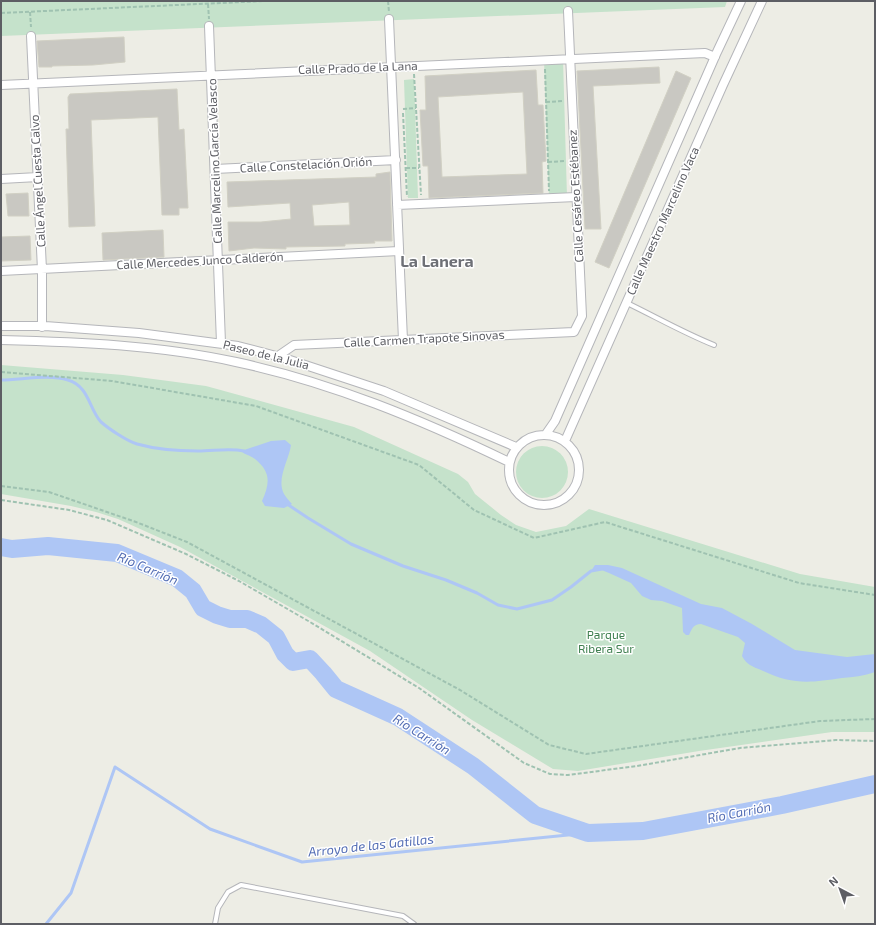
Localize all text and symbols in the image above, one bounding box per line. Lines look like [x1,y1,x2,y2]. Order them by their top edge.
street label: Calle Prado de la Lana [298,58,418,76]
street label: Calle Marcelino García Velasco [204,78,224,244]
street label: Calle Ángel Cuesta Calvo [27,114,47,248]
street label: Calle Cesáreo Estébanez [565,129,585,263]
street label: Calle Maestro Marcelino Vaca [623,144,701,297]
street label: Calle Constelación Orión [239,154,372,174]
street label: Calle Mercedes Junco Calderón [116,249,284,271]
district label: La Lanera [400,251,474,270]
street label: Calle Carmen Trapote Sinovas [343,327,505,349]
street label: Paseo de la Julia [222,337,311,372]
water label: Río Carrión [115,548,181,588]
park label: Parque Ribera Sur [578,627,634,655]
water label: Río Carrión [390,710,454,758]
water label: Río Carrión [706,798,772,826]
water label: Arroyo de las Gatillas [306,830,435,860]
north arrow [820,869,860,909]
text: N [826,874,840,889]

